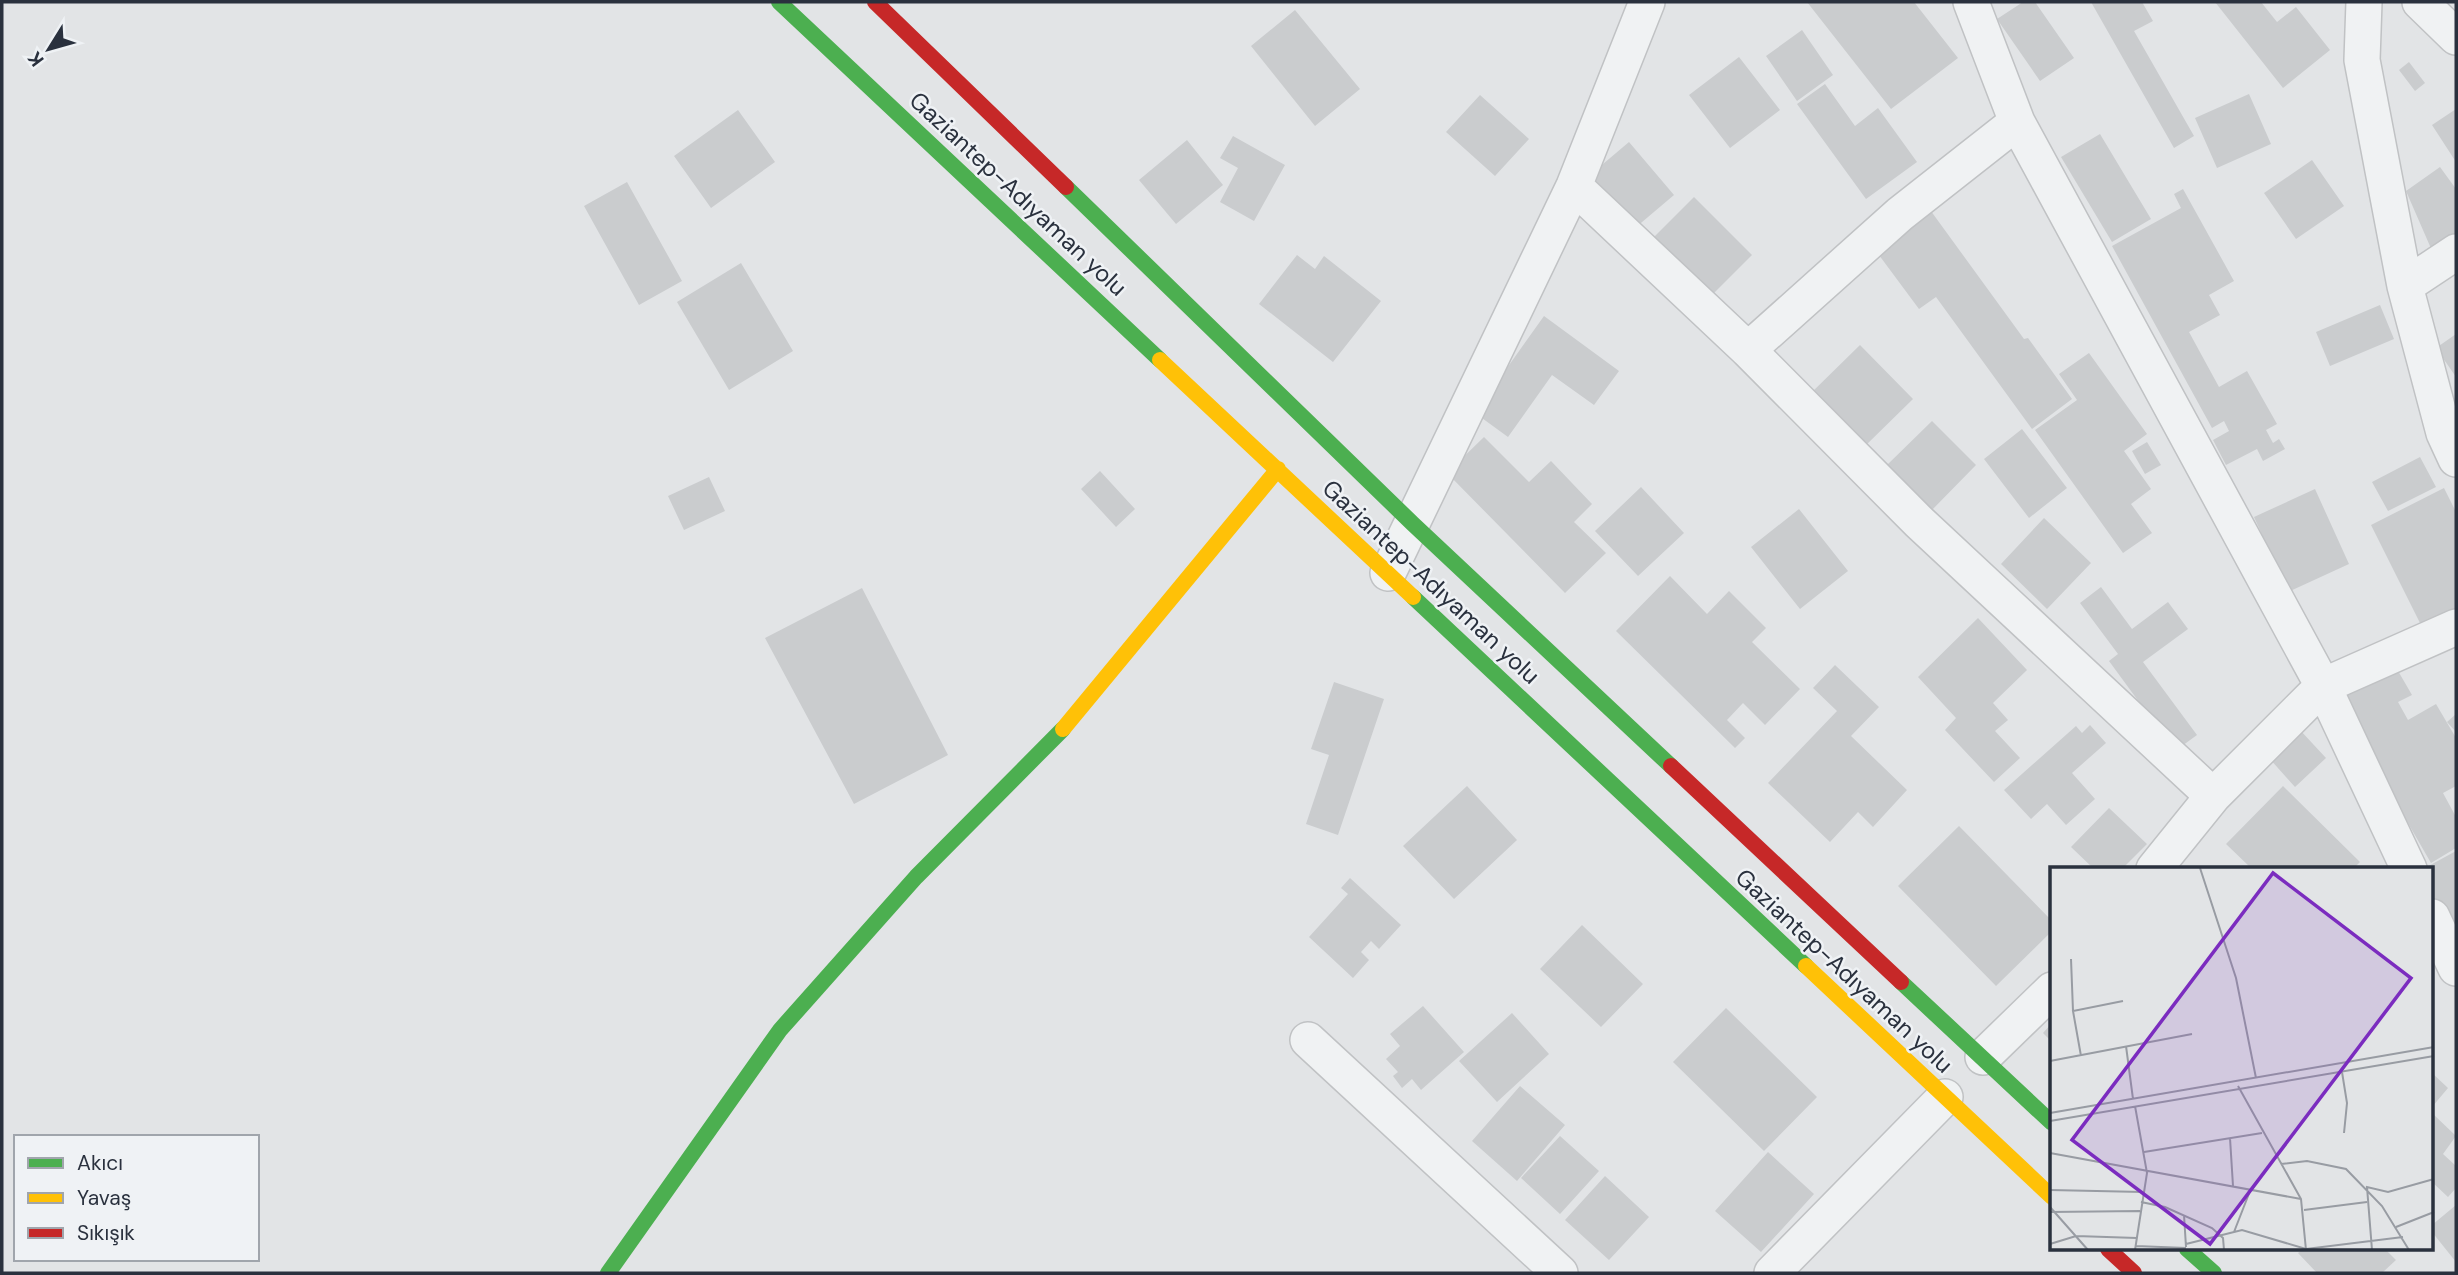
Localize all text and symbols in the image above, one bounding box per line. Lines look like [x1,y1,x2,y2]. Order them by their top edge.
north arrow [14,14,84,84]
text: K [22,46,50,71]
street label: Gaziantep-Adıyaman yolu [903,85,1134,303]
street label: Gaziantep-Adıyaman yolu [1316,473,1547,691]
street label: Gaziantep-Adıyaman yolu [1729,862,1960,1080]
inset map [2050,867,2434,1250]
legend [14,1135,259,1261]
text: Akıcı [77,1149,123,1177]
text: Yavaş [77,1184,131,1212]
text: Sıkışık [77,1219,135,1247]

